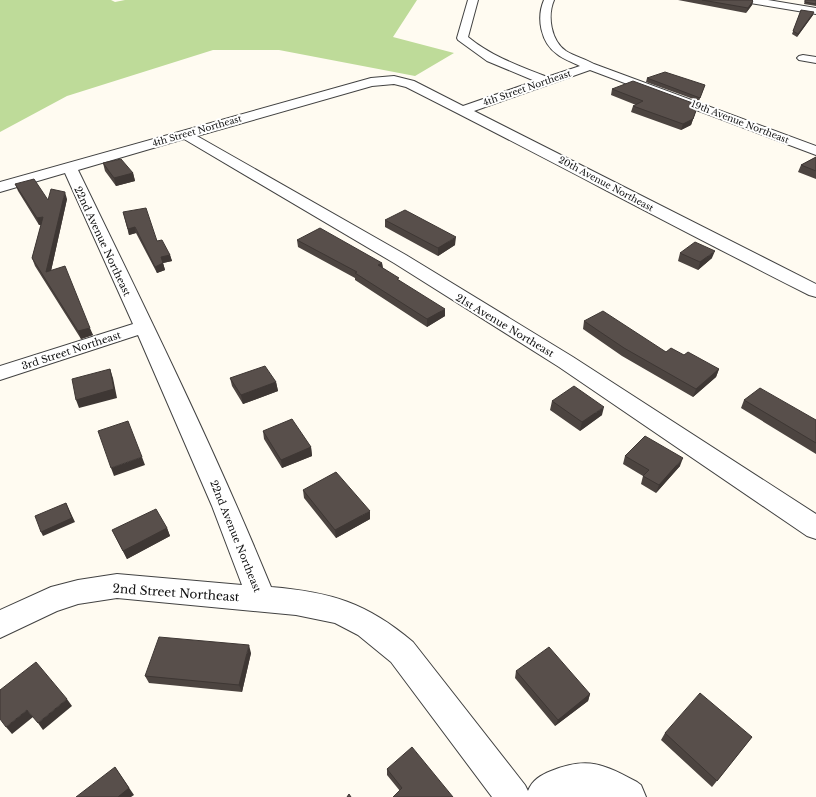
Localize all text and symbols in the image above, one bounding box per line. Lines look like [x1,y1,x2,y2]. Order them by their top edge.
street label: 4th Street Northeast [481,67,573,108]
street label: 19th Avenue Northeast [690,98,791,145]
street label: 4th Street Northeast [151,112,243,149]
street label: 20th Avenue Northeast [557,154,656,214]
street label: 22nd Avenue Northeast [71,184,134,298]
street label: 21st Avenue Northeast [453,291,557,360]
street label: 3rd Street Northeast [20,328,123,373]
street label: 22nd Avenue Northeast [207,478,264,594]
street label: 2nd Street Northeast [112,581,240,604]

